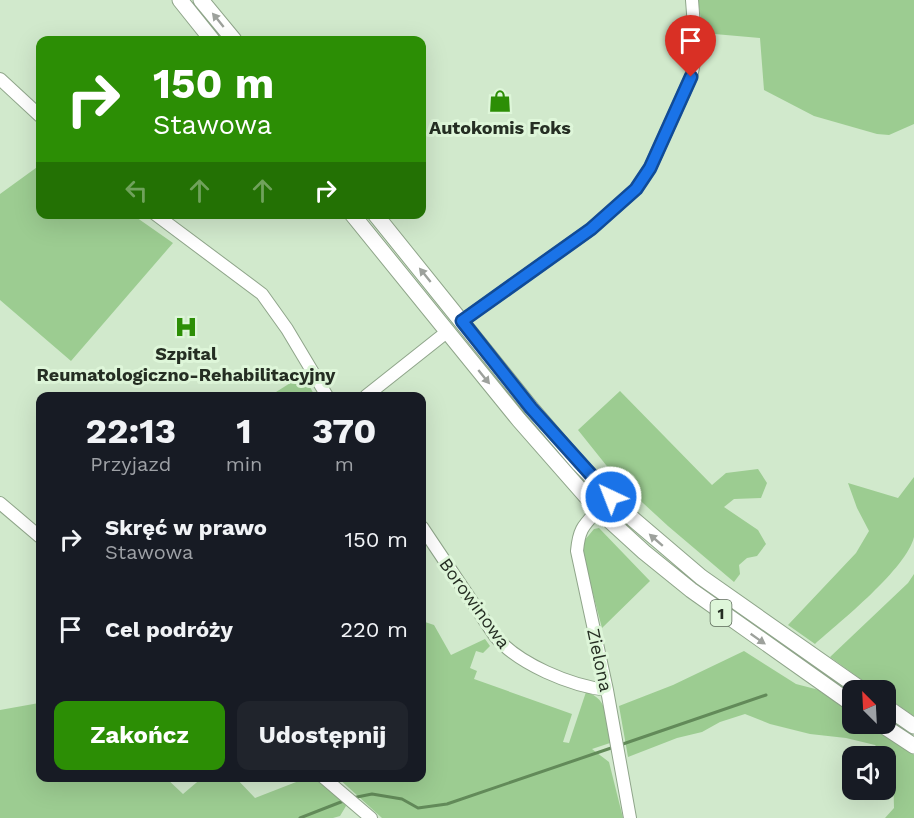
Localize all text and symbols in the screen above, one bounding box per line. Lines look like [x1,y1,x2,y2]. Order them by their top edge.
one-way arrow [212,13,225,28]
pin [665,15,716,77]
icon: arrive [674,24,707,57]
text: 150 m [153,59,274,108]
icon: right [54,60,132,138]
shop icon: Autokomis Foks [487,88,513,114]
text: Stawowa [153,109,272,141]
place label: Autokomis Foks [429,117,571,138]
icon: left [120,174,153,207]
icon: ahead [183,174,216,207]
icon: ahead [246,174,279,207]
icon: right [309,174,342,207]
one-way arrow [419,268,431,283]
hospital icon: Szpital Reumatologiczno-Rehabilitacyjny [173,314,199,340]
place label: Szpital Reumatologiczno-Rehabilitacyjny [37,343,336,385]
one-way arrow [478,369,491,385]
text: 22:13 [86,410,176,452]
text: 1 [236,410,252,452]
text: 370 [312,410,376,452]
text: Przyjazd [90,452,171,476]
text: min [226,452,262,476]
text: m [335,452,354,476]
position arrow [579,465,643,529]
text: Skręć w prawo [105,515,267,540]
icon: right [54,523,87,556]
text: 150 m [344,527,408,552]
one-way arrow [649,534,664,547]
text: Stawowa [105,540,193,564]
street label: Borowinowa [435,554,515,652]
road number: 1 [710,600,732,626]
icon: arrive [54,613,87,646]
text: Cel podróży [105,617,233,642]
text: 220 m [340,617,408,642]
street label: Zielona [583,626,617,694]
one-way arrow [750,633,766,644]
north arrow [842,680,896,734]
map controls [842,680,896,800]
button: Zakończ [54,701,225,770]
button: Udostępnij [237,701,408,770]
button: sound [842,746,896,800]

